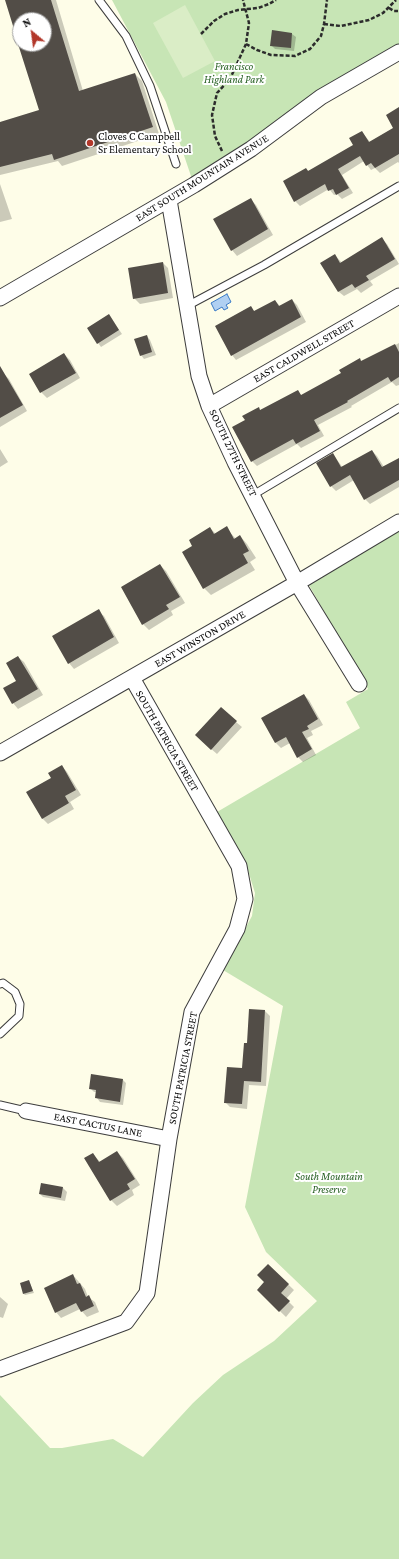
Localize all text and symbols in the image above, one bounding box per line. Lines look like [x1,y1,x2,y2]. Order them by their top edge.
north arrow [12,12,52,52]
text: N [20,15,33,29]
park label: Francisco Highland Park [204,60,264,86]
place label: Cloves C Campbell Sr Elementary School [98,130,192,156]
street label: EAST SOUTH MOUNTAIN AVENUE [133,132,271,224]
marker: Cloves C Campbell Sr Elementary School [85,138,95,148]
street label: EAST CALDWELL STREET [251,317,357,385]
street label: SOUTH 27TH STREET [206,407,260,499]
street label: EAST WINSTON DRIVE [152,608,248,670]
street label: SOUTH PATRICIA STREET [133,688,201,794]
street label: SOUTH PATRICIA STREET [166,1011,200,1125]
street label: EAST CACTUS LANE [53,1110,143,1140]
park label: South Mountain Preserve [295,1170,363,1196]

